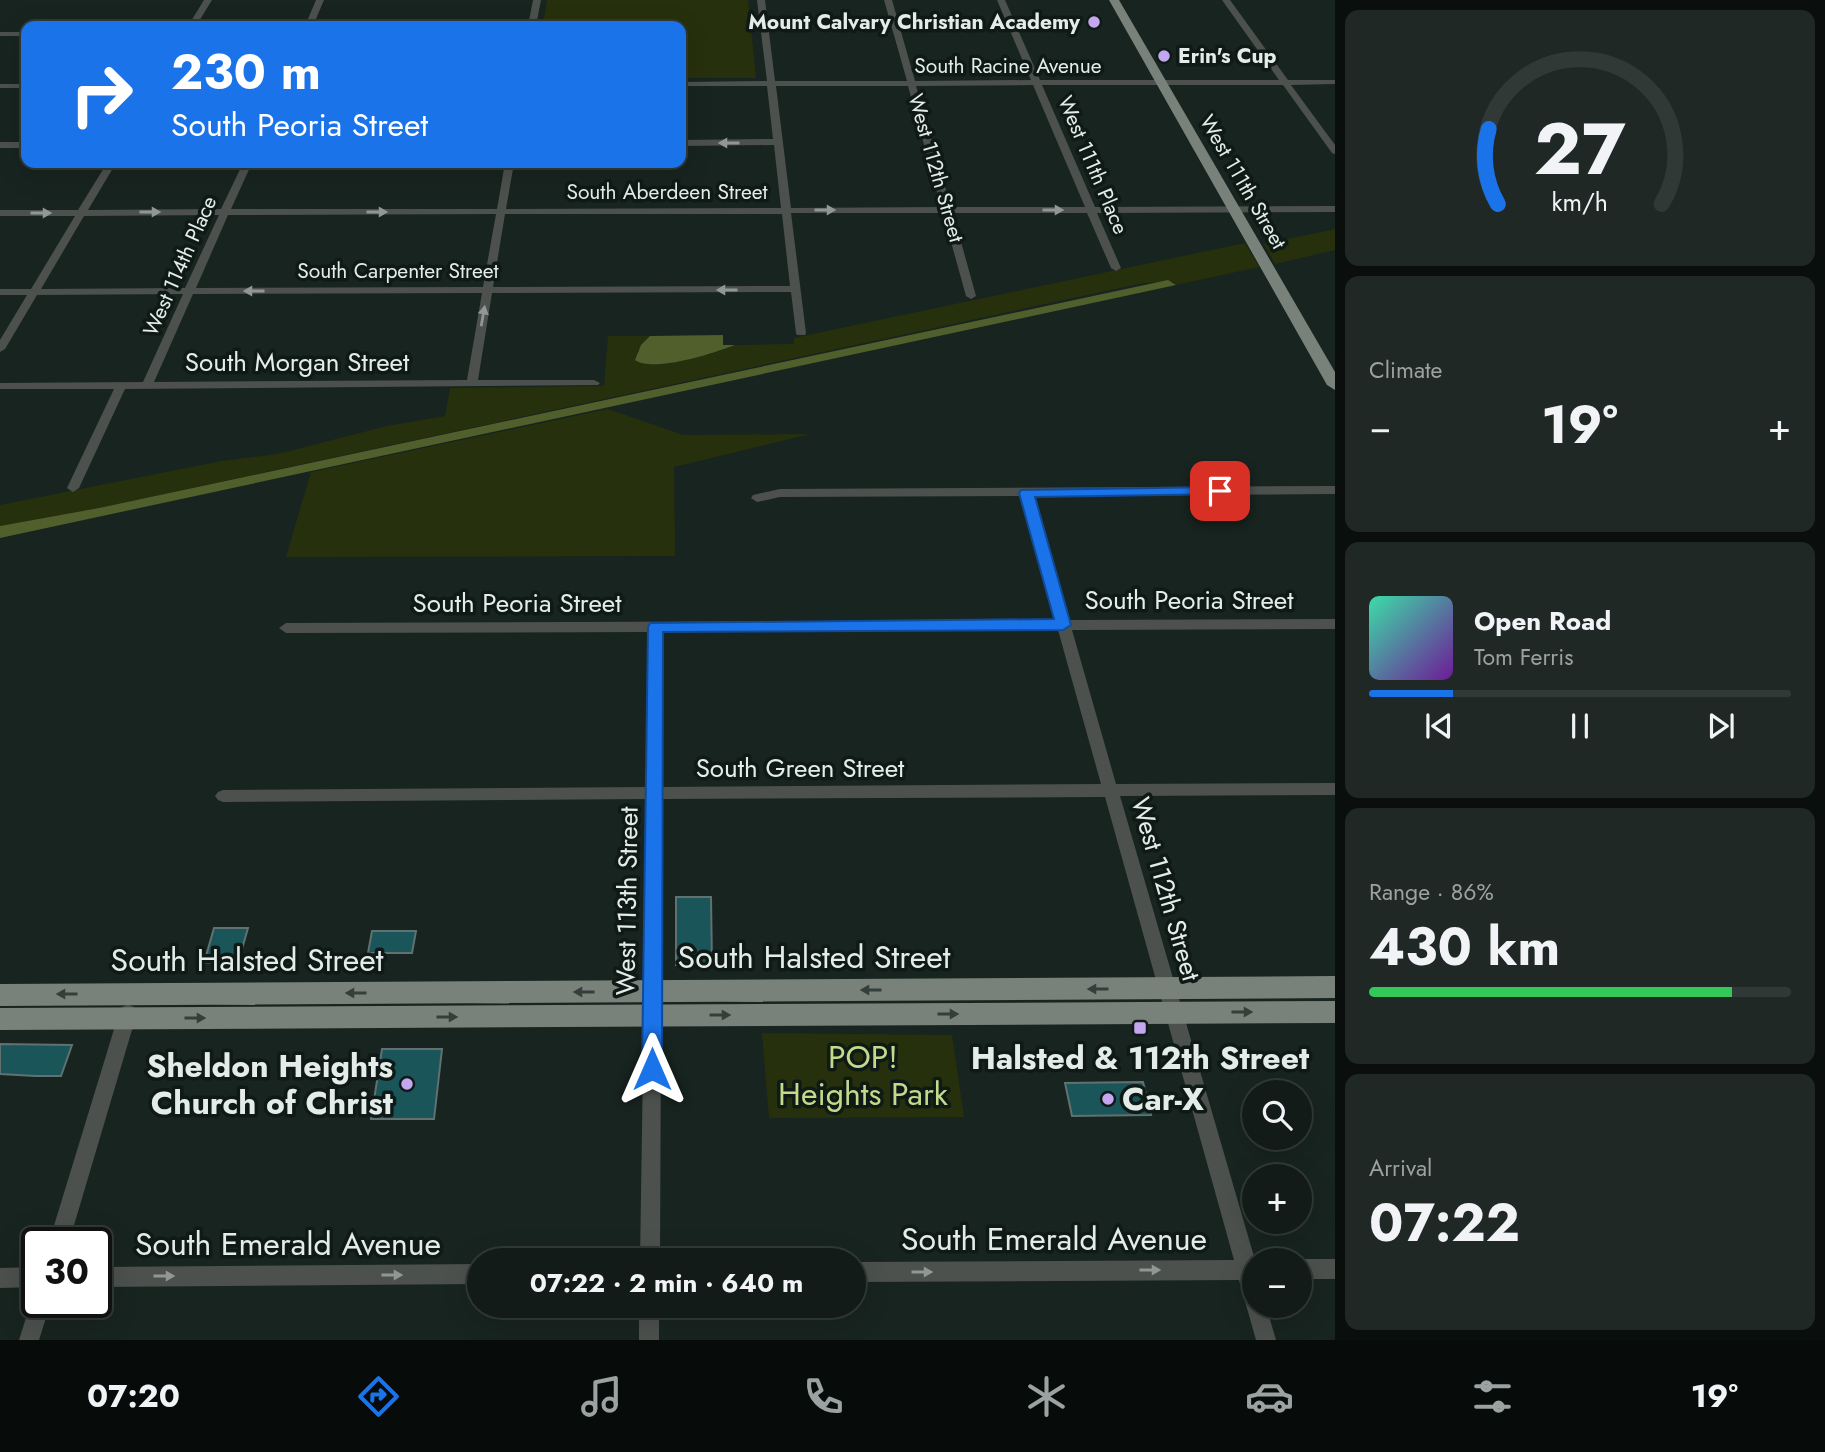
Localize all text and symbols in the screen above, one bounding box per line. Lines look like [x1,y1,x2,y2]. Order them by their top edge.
place label: Mount Calvary Christian Academy [748,7,1081,37]
marker: Mount Calvary Christian Academy [1086,14,1102,30]
text: 230 m [171,37,321,107]
place label: Erin's Cup [1178,41,1277,71]
marker: Erin's Cup [1156,48,1172,64]
icon: right [56,49,147,140]
street label: South Racine Avenue [914,51,1102,81]
street label: West 112th Street [900,90,972,246]
street label: West 111th Place [1050,91,1136,239]
text: 27 [1534,96,1626,201]
text: South Peoria Street [171,102,428,148]
street label: West 111th Street [1192,109,1294,255]
one-way arrow [718,137,740,149]
street label: South Aberdeen Street [566,177,768,207]
text: km/h [1552,184,1608,220]
street label: West 114th Place [136,191,224,341]
one-way arrow [814,204,836,216]
one-way arrow [1042,204,1064,216]
one-way arrow [139,206,161,218]
one-way arrow [366,206,388,218]
one-way arrow [30,207,52,219]
street label: South Carpenter Street [297,256,499,286]
one-way arrow [716,284,738,296]
one-way arrow [243,285,265,297]
one-way arrow [478,305,489,327]
street label: South Morgan Street [185,343,410,381]
text: Climate [1369,353,1442,387]
text: 19° [1541,387,1618,463]
text: − [1369,399,1391,454]
text: + [1768,399,1791,454]
pin [1190,461,1250,521]
icon: arrive [1201,472,1239,510]
street label: South Peoria Street [1085,581,1294,619]
street label: South Peoria Street [413,584,622,622]
text: Open Road [1474,602,1611,640]
text: Tom Ferris [1474,640,1573,674]
icon: previous [1420,707,1458,745]
icon: pause [1561,707,1599,745]
icon: next [1702,707,1740,745]
street label: South Green Street [696,749,905,787]
street label: West 112th Street [1122,793,1211,986]
street label: West 113th Street [606,805,648,996]
text: Range · 86% [1369,875,1494,909]
text: 430 km [1369,909,1560,985]
street label: South Halsted Street [678,934,951,980]
street label: South Halsted Street [111,937,384,983]
one-way arrow [1087,983,1109,995]
one-way arrow [860,984,882,996]
one-way arrow [573,986,595,998]
one-way arrow [345,987,367,999]
one-way arrow [56,988,78,1000]
one-way arrow [1231,1006,1253,1018]
one-way arrow [937,1008,959,1020]
one-way arrow [710,1009,732,1021]
one-way arrow [436,1011,458,1023]
one-way arrow [184,1012,206,1024]
marker: Halsted & 112th Street [1132,1020,1148,1036]
position arrow [615,1032,689,1106]
park label: POP! Heights Park [778,1034,949,1117]
place label: Halsted & 112th Street [971,1035,1310,1081]
place label: Sheldon Heights Church of Christ [146,1043,394,1126]
marker: Sheldon Heights Church of Christ [399,1076,415,1092]
place label: Car-X [1122,1076,1204,1122]
map controls [1242,1080,1312,1318]
button: search [1242,1080,1312,1150]
marker: Car-X [1100,1091,1116,1107]
text: Arrival [1369,1151,1432,1185]
button: + [1242,1164,1312,1234]
text: 07:22 [1369,1185,1520,1261]
street label: South Emerald Avenue [901,1216,1207,1262]
street label: South Emerald Avenue [135,1221,441,1267]
speed limit sign: 30 [21,1227,112,1318]
button: − [1242,1248,1312,1318]
text: 07:22 · 2 min · 640 m [530,1264,803,1302]
one-way arrow [1139,1264,1161,1276]
one-way arrow [911,1266,933,1278]
one-way arrow [381,1269,403,1281]
one-way arrow [154,1270,176,1282]
icon: directions [354,1372,403,1421]
icon: music [577,1372,626,1421]
icon: phone [799,1372,848,1421]
icon: climate [1022,1372,1071,1421]
icon: car [1245,1372,1294,1421]
icon: filters [1468,1372,1517,1421]
text: 07:20 [87,1373,180,1419]
text: 19° [1691,1373,1738,1419]

